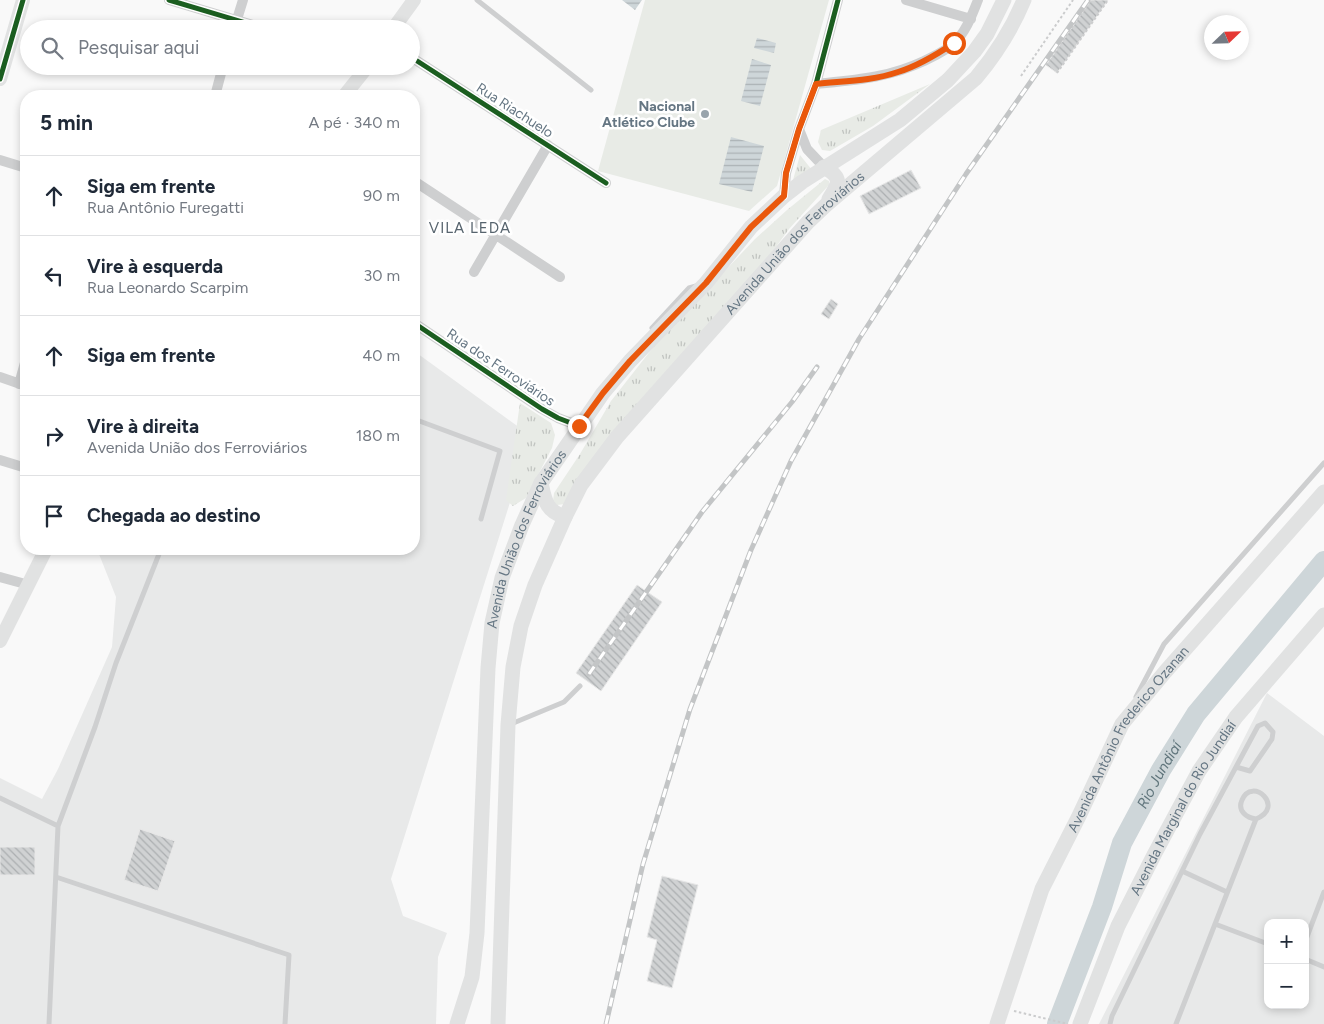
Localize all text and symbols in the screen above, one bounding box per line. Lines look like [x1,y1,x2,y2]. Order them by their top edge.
north arrow [1204,15,1249,60]
search box [20,20,420,75]
route start [943,32,966,55]
icon: search [38,34,66,62]
text: Pesquisar aqui [78,36,199,59]
street label: Rua Riachuelo [473,79,556,142]
place label: Nacional Atlético Clube [602,98,695,131]
marker: Nacional Atlético Clube [699,108,711,120]
text: 5 min [40,110,93,135]
text: A pé · 340 m [309,113,400,132]
street label: Avenida União dos Ferroviários [722,168,868,318]
text: Siga em frente [87,175,215,198]
icon: ahead [40,182,68,210]
text: 90 m [363,186,400,205]
text: Rua Antônio Furegatti [87,198,244,217]
district label: VILA LEDA [429,219,511,237]
text: Vire à esquerda [87,255,223,278]
icon: left [40,262,68,290]
text: 30 m [363,266,400,285]
text: Rua Leonardo Scarpim [87,278,248,297]
street label: Rua dos Ferroviários [444,325,558,410]
icon: ahead [40,342,68,370]
text: Siga em frente [87,344,215,367]
text: 40 m [362,346,400,365]
text: Vire à direita [87,415,199,438]
route end [568,415,591,438]
icon: right [40,422,68,450]
text: 180 m [356,426,400,445]
text: Avenida União dos Ferroviários [87,438,307,457]
street label: Avenida União dos Ferroviários [484,447,570,629]
icon: arrive [40,502,68,530]
text: Chegada ao destino [87,504,260,527]
street label: Avenida Antônio Frederico Ozanan [1064,643,1193,835]
street label: Avenida Marginal do Rio Jundiaí [1127,717,1240,898]
water label: Rio Jundiaí [1133,736,1187,812]
map controls [1264,919,1309,1009]
button: + [1264,919,1309,964]
button: − [1264,964,1309,1009]

